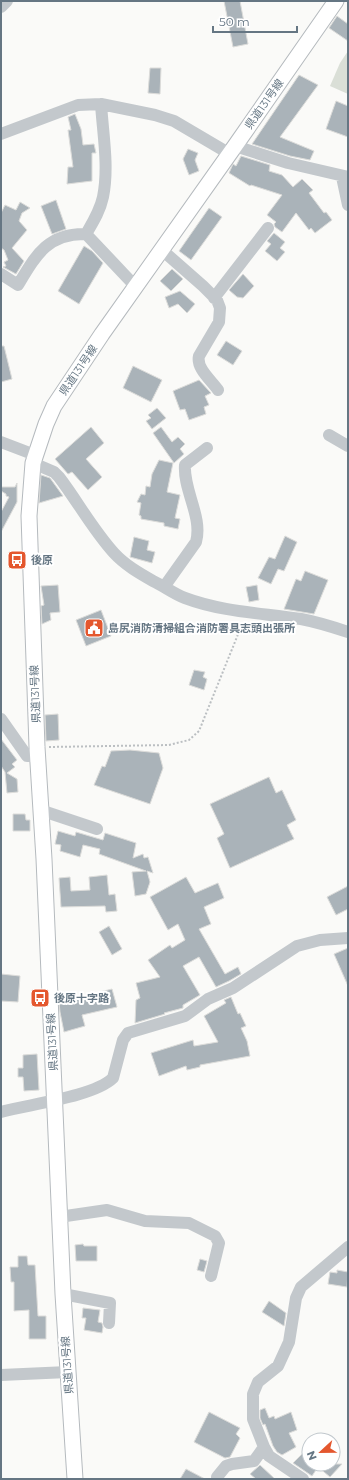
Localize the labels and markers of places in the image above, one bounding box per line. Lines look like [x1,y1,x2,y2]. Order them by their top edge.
bus stop icon: 後原 [6,549,28,571]
place label: 後原 [31,553,53,567]
public building icon: 島尻消防清掃組合消防署具志頭出張所 [83,617,105,639]
place label: 島尻消防清掃組合消防署具志頭出張所 [108,621,295,635]
bus stop icon: 後原十字路 [29,987,51,1009]
place label: 後原十字路 [54,991,110,1005]

